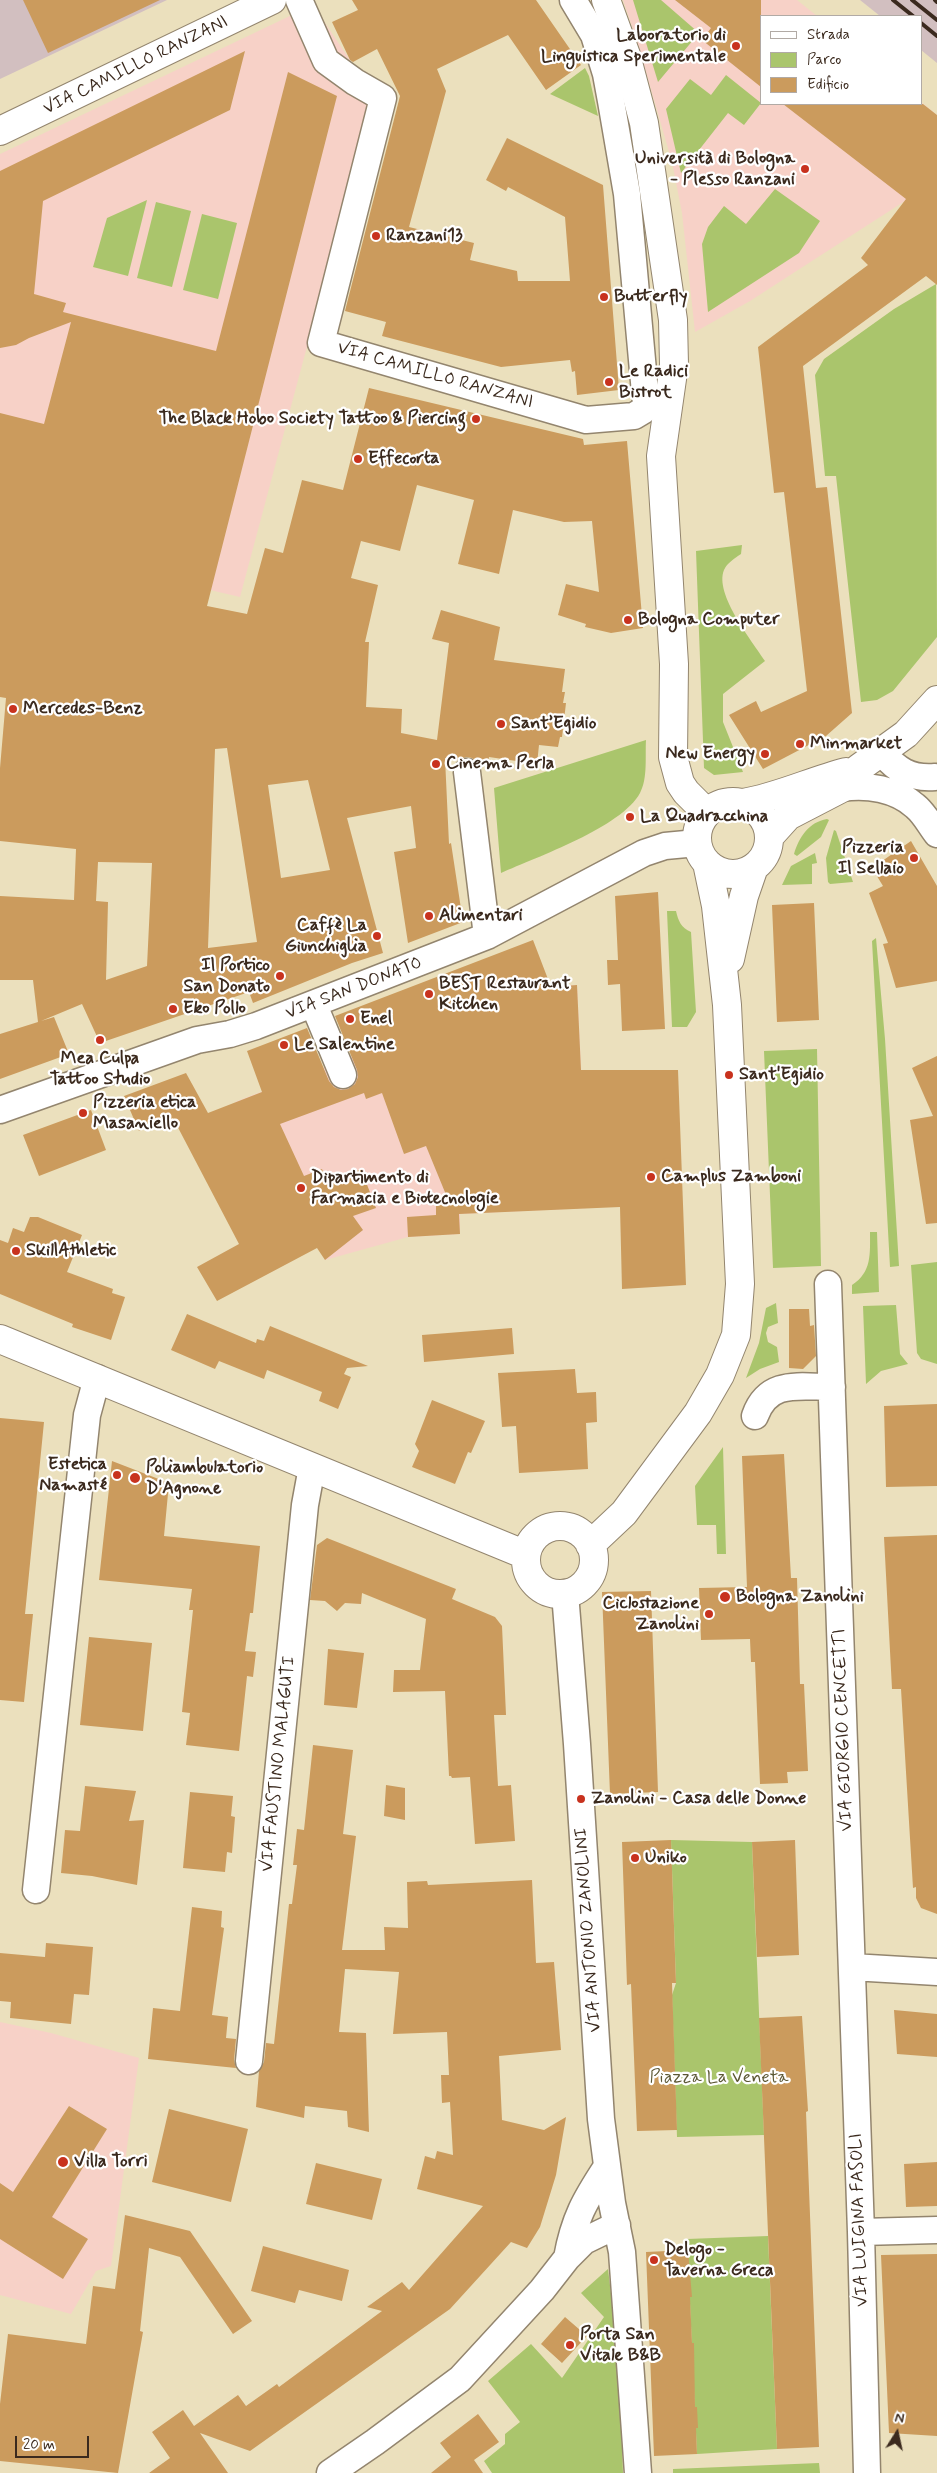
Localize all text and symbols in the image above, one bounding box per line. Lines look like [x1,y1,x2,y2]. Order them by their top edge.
street label: VIA CAMILLO RANZANI [40,12,232,120]
legend [760,15,922,105]
place label: Laboratorio di Linguistica Sperimentale [541,25,726,68]
text: Strada [807,25,850,45]
marker: Laboratorio di Linguistica Sperimentale [730,40,742,52]
text: Parco [807,50,841,70]
text: Edificio [807,75,849,95]
place label: Università di Bologna - Plesso Ranzani [635,148,795,190]
marker: Università di Bologna - Plesso Ranzani [799,163,811,175]
place label: Ranzani13 [386,225,463,247]
marker: Ranzani13 [370,230,382,242]
place label: Butterfly [614,286,688,308]
marker: Butterfly [598,291,610,303]
street label: VIA CAMILLO RANZANI [334,338,536,414]
place label: Le Radici Bistrot [619,361,688,404]
marker: Le Radici Bistrot [603,376,615,388]
place label: The Black Hobo Society Tattoo & Piercing [159,408,466,430]
marker: The Black Hobo Society Tattoo & Piercing [470,413,482,425]
place label: Effecorta [368,448,440,470]
marker: Effecorta [352,453,364,465]
place label: Bologna Computer [638,609,779,631]
marker: Bologna Computer [622,614,634,626]
place label: Mercedes-Benz [23,698,143,720]
marker: Mercedes-Benz [7,703,19,715]
place label: Sant’Egidio [511,713,596,735]
marker: Sant’Egidio [495,718,507,730]
place label: Minmarket [810,733,902,755]
marker: Minmarket [794,738,806,750]
place label: New Energy [665,743,755,765]
marker: New Energy [759,748,771,760]
place label: Cinema Perla [446,753,554,775]
marker: Cinema Perla [430,758,442,770]
place label: La Quadracchina [640,806,768,828]
marker: La Quadracchina [624,811,636,823]
place label: Pizzeria Il Sellaio [838,837,904,880]
marker: Pizzeria Il Sellaio [908,852,920,864]
place label: Alimentari [439,905,523,927]
marker: Alimentari [423,910,435,922]
place label: Caffè La Giunchiglia [285,915,367,958]
marker: Caffè La Giunchiglia [371,930,383,942]
street label: VIA SAN DONATO [283,953,425,1025]
place label: Il Portico San Donato [183,955,270,998]
marker: Il Portico San Donato [274,970,286,982]
place label: BEST Restaurant Kitchen [439,973,571,1016]
marker: BEST Restaurant Kitchen [423,988,435,1000]
place label: Eko Pollo [183,998,246,1020]
marker: Eko Pollo [167,1003,179,1015]
place label: Enel [360,1008,392,1030]
marker: Enel [344,1013,356,1025]
marker: Mea Culpa Tattoo Studio [94,1034,106,1046]
place label: Le Salentine [294,1034,395,1056]
marker: Le Salentine [278,1039,290,1051]
place label: Mea Culpa Tattoo Studio [50,1048,150,1090]
place label: Sant'Egidio [739,1064,824,1086]
marker: Sant'Egidio [723,1069,735,1081]
place label: Pizzeria etica Masaniello [93,1092,196,1134]
marker: Pizzeria etica Masaniello [77,1107,89,1119]
place label: Camplus Zamboni [661,1166,801,1188]
place label: Dipartimento di Farmacia e Biotecnologie [311,1167,499,1210]
marker: Camplus Zamboni [645,1171,657,1183]
marker: Dipartimento di Farmacia e Biotecnologie [295,1182,307,1194]
place label: SkillAthletic [26,1240,116,1262]
marker: SkillAthletic [10,1245,22,1257]
place label: Estetica Namasté [39,1454,107,1496]
place label: Poliambulatorio D'Agnone [146,1457,263,1500]
marker: Estetica Namasté [111,1469,123,1481]
marker: Poliambulatorio D'Agnone [128,1471,142,1485]
place label: Bologna Zanolini [736,1586,864,1608]
marker: Bologna Zanolini [718,1590,732,1604]
place label: Ciclostazione Zanolini [603,1593,699,1636]
marker: Ciclostazione Zanolini [703,1608,715,1620]
street label: VIA GIORGIO CENCETTI [830,1628,858,1832]
street label: VIA FAUSTINO MALAGUTI [257,1655,301,1873]
place label: Zanolini - Casa delle Donne [591,1788,806,1810]
marker: Zanolini - Casa delle Donne [575,1793,587,1805]
street label: VIA ANTONIO ZANOLINI [571,1827,607,2033]
place label: Uniko [645,1847,687,1869]
marker: Uniko [629,1852,641,1864]
park label: Piazza La Veneta [649,2067,789,2089]
street label: VIA LUIGINA FASOLI [846,2133,874,2307]
place label: Villa Torri [74,2151,148,2173]
marker: Villa Torri [56,2155,70,2169]
place label: Delogo - Taverna Greca [664,2239,774,2282]
marker: Delogo - Taverna Greca [648,2254,660,2266]
place label: Porta San Vitale B&B [580,2324,661,2366]
marker: Porta San Vitale B&B [564,2339,576,2351]
north arrow [872,2408,922,2458]
text: N [893,2409,906,2428]
scale bar [18,2426,91,2458]
text: 20 m [23,2435,55,2455]

